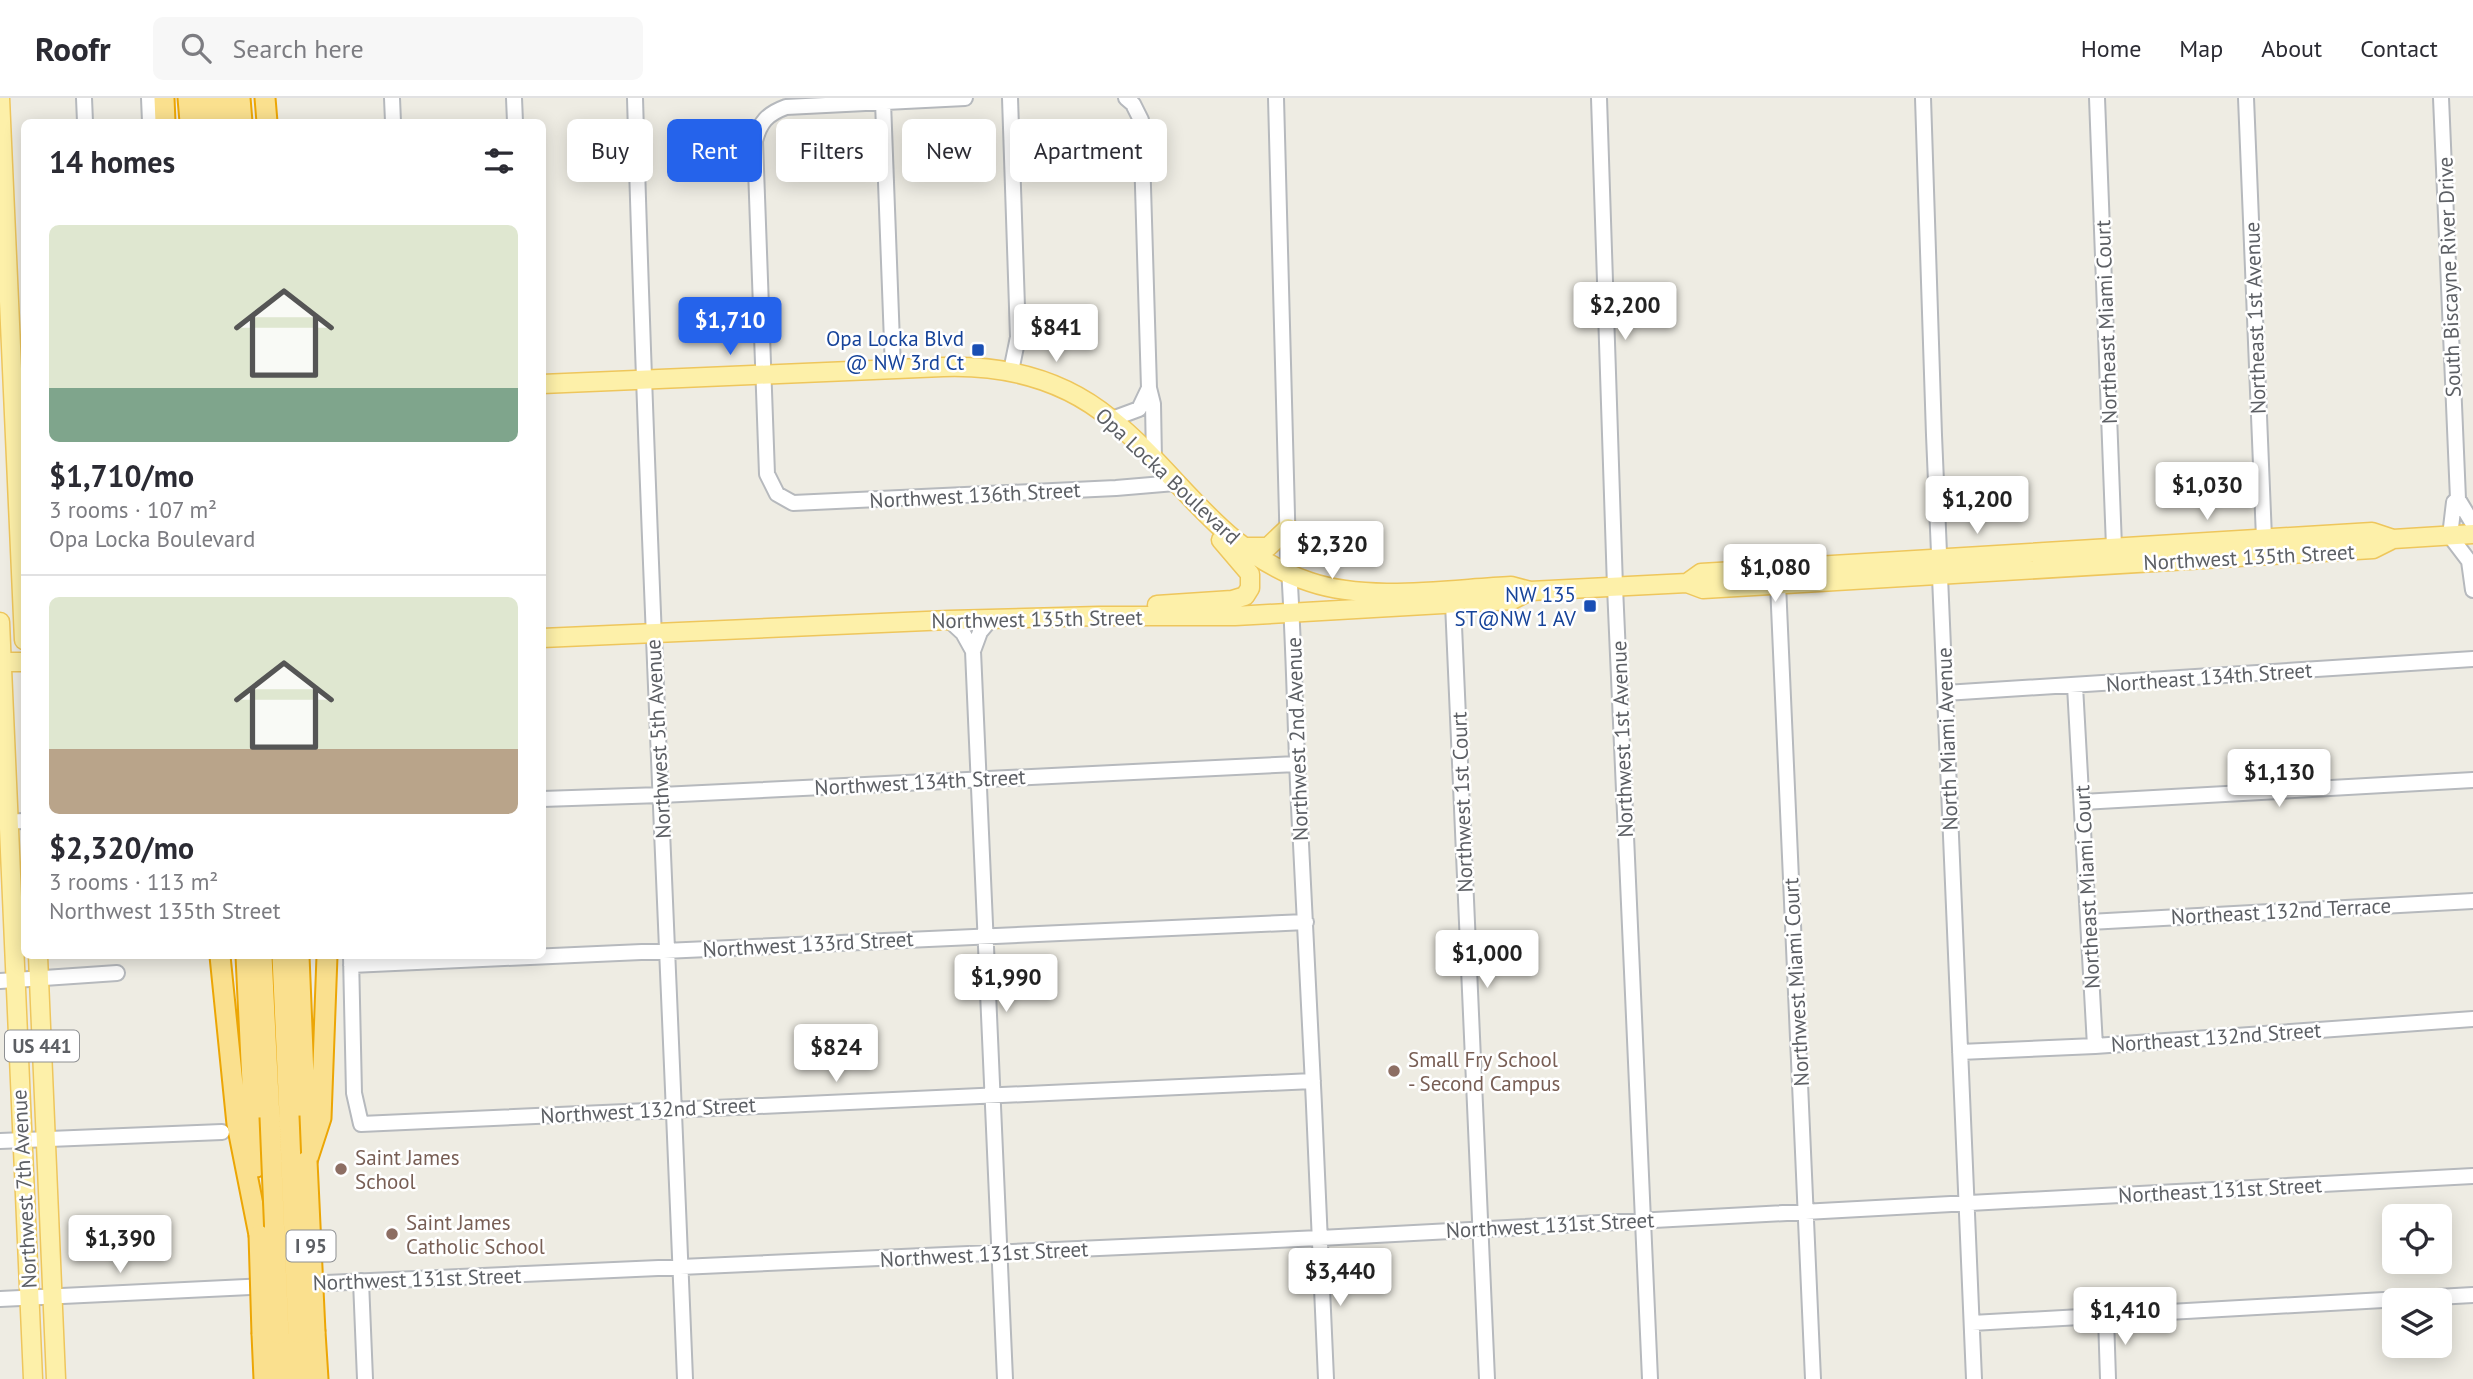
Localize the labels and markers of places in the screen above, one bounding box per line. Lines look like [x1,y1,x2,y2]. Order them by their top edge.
pin: $2,200 [1568,282,1682,342]
pin: $1,710 [673,298,787,357]
pin: $841 [1015,304,1097,364]
place label: Opa Locka Blvd @ NW 3rd Ct [826,325,964,376]
marker: Opa Locka Blvd @ NW 3rd Ct [970,342,986,358]
pin: $1,030 [2150,462,2264,522]
pin: $1,200 [1920,476,2034,536]
pin: $2,320 [1275,522,1389,581]
pin: $1,080 [1718,545,1832,604]
place label: NW 135 ST@NW 1 AV [1455,581,1576,632]
marker: NW 135 ST@NW 1 AV [1582,598,1598,614]
pin: $1,130 [2222,750,2336,809]
pin: $1,000 [1430,930,1544,990]
pin: $1,990 [949,954,1063,1014]
pin: $824 [795,1024,877,1084]
place label: Small Fry School - Second Campus [1408,1046,1560,1097]
marker: Small Fry School - Second Campus [1386,1063,1402,1079]
place label: Saint James School [355,1144,460,1195]
marker: Saint James School [333,1161,349,1177]
place label: Saint James Catholic School [406,1209,545,1260]
pin: $1,390 [63,1216,177,1275]
marker: Saint James Catholic School [384,1226,400,1242]
pin: $3,440 [1283,1248,1397,1308]
pin: $1,410 [2068,1288,2182,1347]

